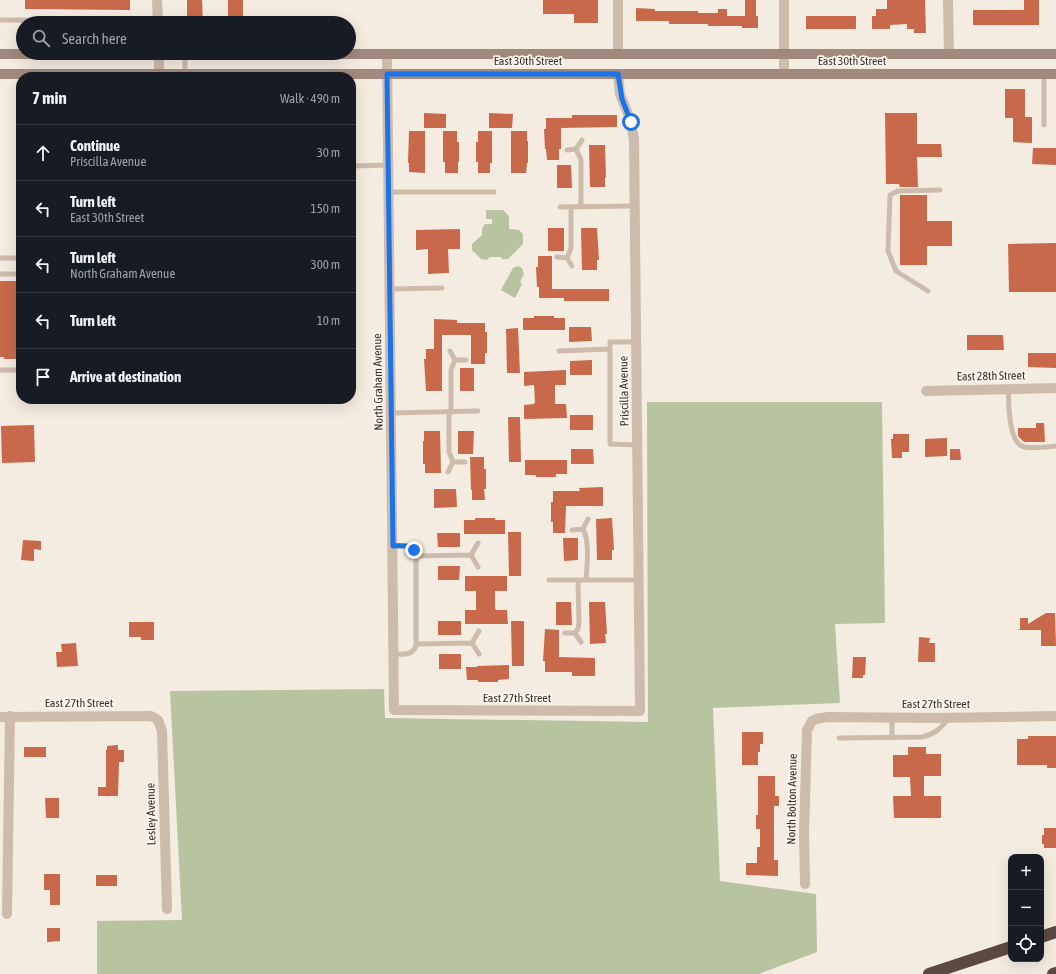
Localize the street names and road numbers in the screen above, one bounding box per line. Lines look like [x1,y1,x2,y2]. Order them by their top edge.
street label: East 30th Street [494,54,563,68]
street label: East 30th Street [818,54,887,68]
street label: North Graham Avenue [370,333,386,431]
street label: Priscilla Avenue [616,356,632,426]
street label: East 28th Street [957,368,1026,384]
street label: East 27th Street [483,691,552,705]
street label: East 27th Street [45,696,114,710]
street label: East 27th Street [902,697,971,711]
street label: North Bolton Avenue [784,753,800,845]
street label: Lesley Avenue [143,783,159,845]

